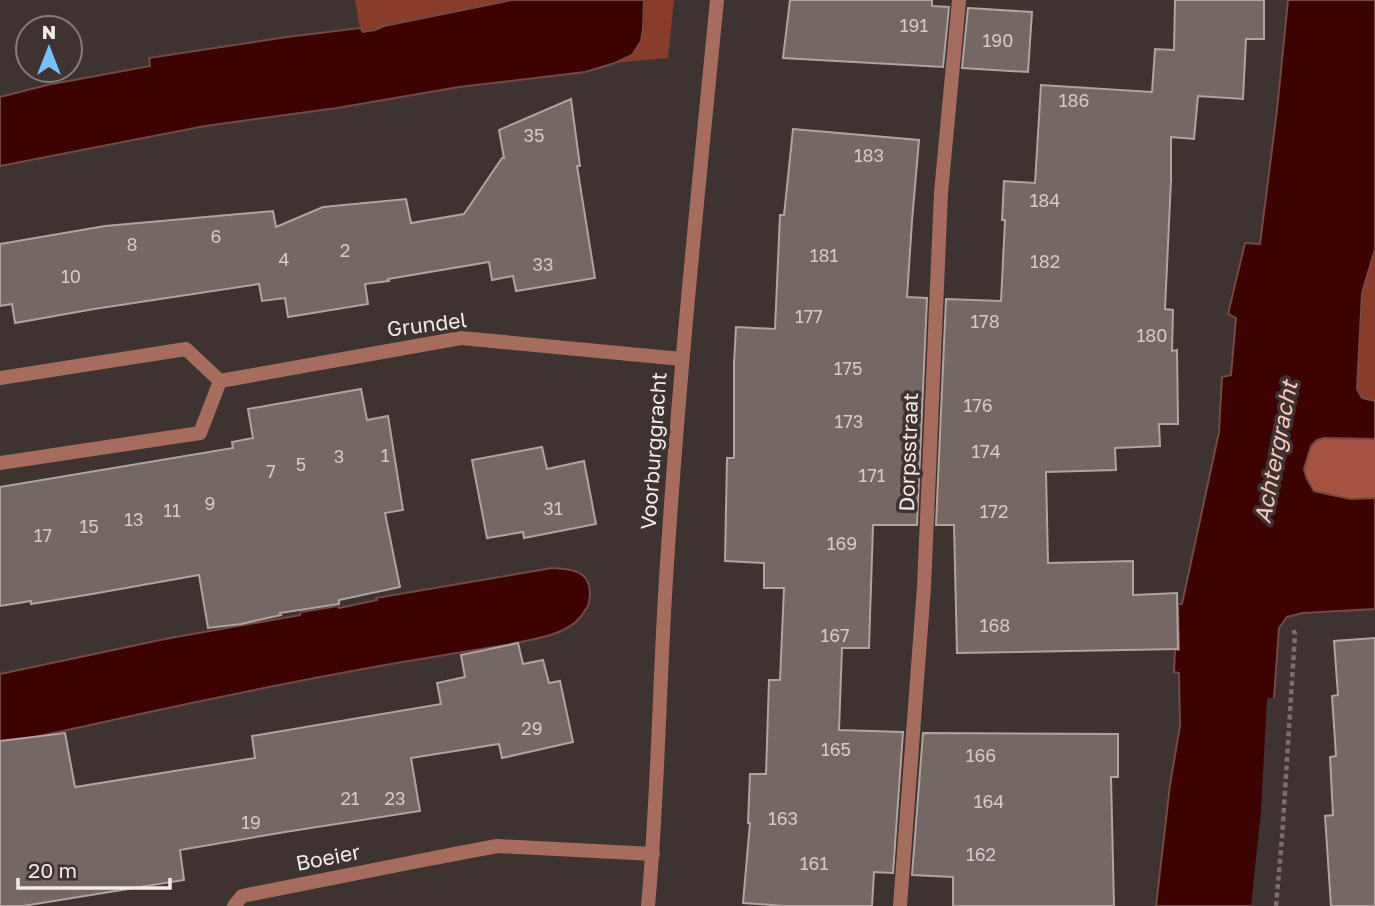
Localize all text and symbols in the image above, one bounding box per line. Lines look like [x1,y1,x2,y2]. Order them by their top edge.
north arrow [14,14,84,84]
house number: 191 [900,14,928,36]
text: N [42,20,56,43]
house number: 190 [983,29,1013,51]
house number: 186 [1059,89,1089,111]
house number: 35 [524,124,544,146]
house number: 183 [854,144,884,166]
house number: 184 [1030,189,1060,211]
house number: 6 [211,225,221,247]
house number: 8 [127,233,137,255]
house number: 2 [340,239,350,261]
house number: 181 [810,244,838,266]
house number: 4 [279,248,290,270]
house number: 182 [1030,250,1060,272]
house number: 33 [532,253,554,275]
house number: 10 [61,265,81,287]
house number: 177 [795,305,823,327]
street label: Grundel [385,306,468,342]
house number: 178 [970,310,1000,332]
house number: 180 [1137,324,1167,346]
house number: 175 [834,357,862,379]
street label: Voorburggracht [635,371,671,531]
water label: Achtergracht [1247,376,1303,525]
street label: Dorpsstraat [893,392,923,512]
house number: 176 [963,394,993,416]
house number: 173 [835,410,863,432]
house number: 174 [971,440,1001,462]
house number: 1 [381,444,390,466]
house number: 3 [334,445,344,467]
house number: 5 [296,453,306,475]
house number: 7 [266,460,276,482]
house number: 171 [859,464,886,486]
house number: 9 [205,492,215,514]
house number: 31 [543,497,563,519]
house number: 11 [163,499,181,521]
house number: 172 [980,500,1008,522]
house number: 13 [124,508,144,530]
house number: 15 [79,515,99,537]
house number: 17 [34,524,52,546]
house number: 169 [827,532,857,554]
house number: 168 [980,614,1010,636]
house number: 167 [820,624,850,646]
house number: 29 [521,717,543,739]
house number: 165 [821,738,851,760]
house number: 166 [966,744,996,766]
house number: 21 [340,787,360,809]
house number: 23 [385,787,405,809]
house number: 164 [974,790,1004,812]
house number: 163 [768,807,798,829]
house number: 19 [241,811,261,833]
street label: Boeier [293,838,362,876]
house number: 162 [966,843,996,865]
scale bar [18,846,170,890]
house number: 161 [800,852,828,874]
text: 20 m [28,857,77,883]

